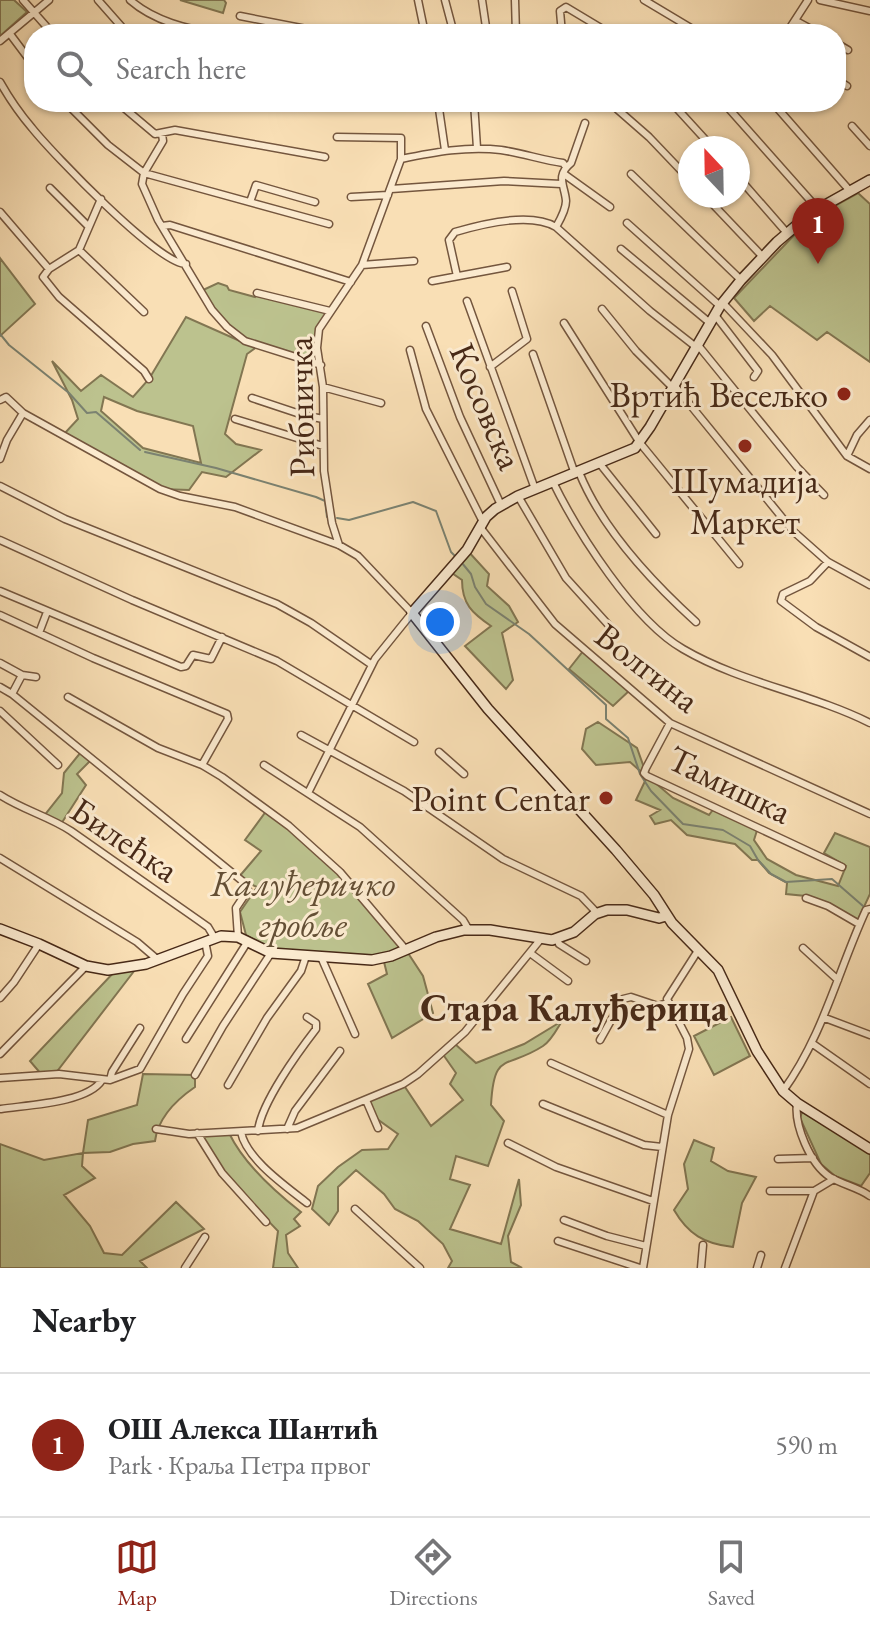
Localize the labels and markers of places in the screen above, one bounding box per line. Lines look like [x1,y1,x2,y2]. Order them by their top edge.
pin: 1 [792,198,844,264]
place label: Вртић Весељко [610,371,828,418]
marker: Вртић Весељко [835,385,853,403]
marker: Шумадија Маркет [736,437,754,455]
place label: Шумадија Маркет [671,457,820,545]
place label: Point Centar [411,775,590,822]
marker: Point Centar [597,789,615,807]

